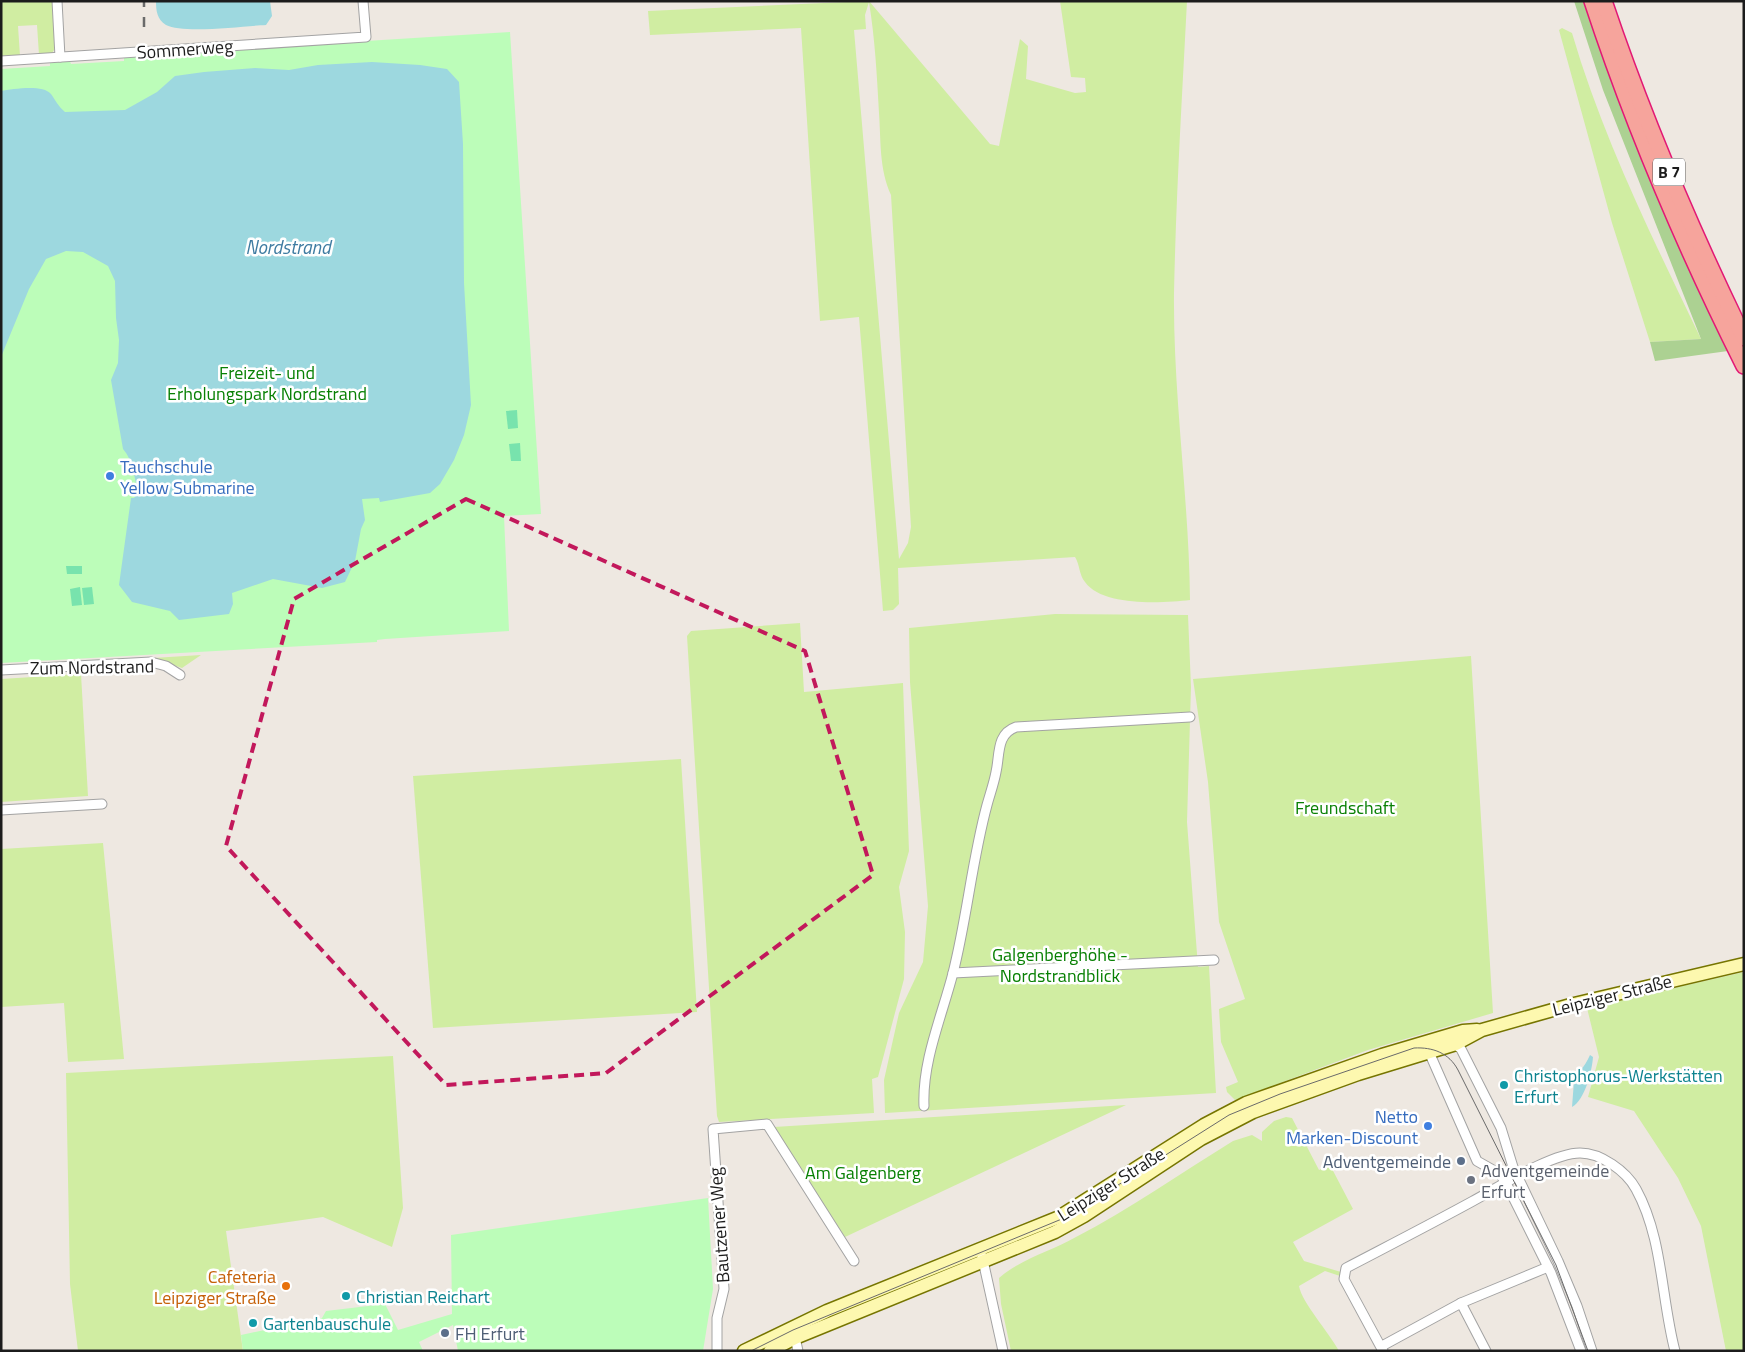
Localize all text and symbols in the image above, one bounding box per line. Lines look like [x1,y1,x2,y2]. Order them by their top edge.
street label: Sommerweg [136,32,234,66]
road number: B 7 [1653,158,1685,186]
water label: Nordstrand [246,232,333,261]
park label: Freizeit- und Erholungspark Nordstrand [167,359,367,407]
place label: Tauchschule Yellow Submarine [120,453,255,501]
marker: Tauchschule Yellow Submarine [104,470,116,482]
street label: Zum Nordstrand [30,652,154,682]
park label: Freundschaft [1295,794,1396,821]
park label: Galgenberghöhe - Nordstrandblick [992,941,1128,989]
street label: Leipziger Straße [1549,967,1675,1023]
place label: Christophorus-Werkstätten Erfurt [1514,1062,1723,1110]
marker: Christophorus-Werkstätten Erfurt [1498,1079,1510,1091]
place label: Netto Marken-Discount [1286,1103,1419,1151]
marker: Netto Marken-Discount [1422,1120,1434,1132]
street label: Leipziger Straße [1052,1140,1170,1228]
place label: Adventgemeinde [1323,1148,1451,1175]
marker: Adventgemeinde [1455,1155,1467,1167]
place label: Adventgemeinde Erfurt [1481,1157,1609,1205]
park label: Am Galgenberg [805,1159,921,1186]
street label: Bautzener Weg [701,1166,737,1284]
marker: Adventgemeinde Erfurt [1465,1174,1477,1186]
place label: Cafeteria Leipziger Straße [154,1263,276,1311]
marker: Cafeteria Leipziger Straße [280,1280,292,1292]
place label: Christian Reichart [356,1283,491,1310]
marker: Christian Reichart [340,1290,352,1302]
place label: Gartenbauschule [263,1310,391,1337]
marker: Gartenbauschule [247,1317,259,1329]
place label: FH Erfurt [455,1320,526,1347]
marker: FH Erfurt [439,1327,451,1339]

